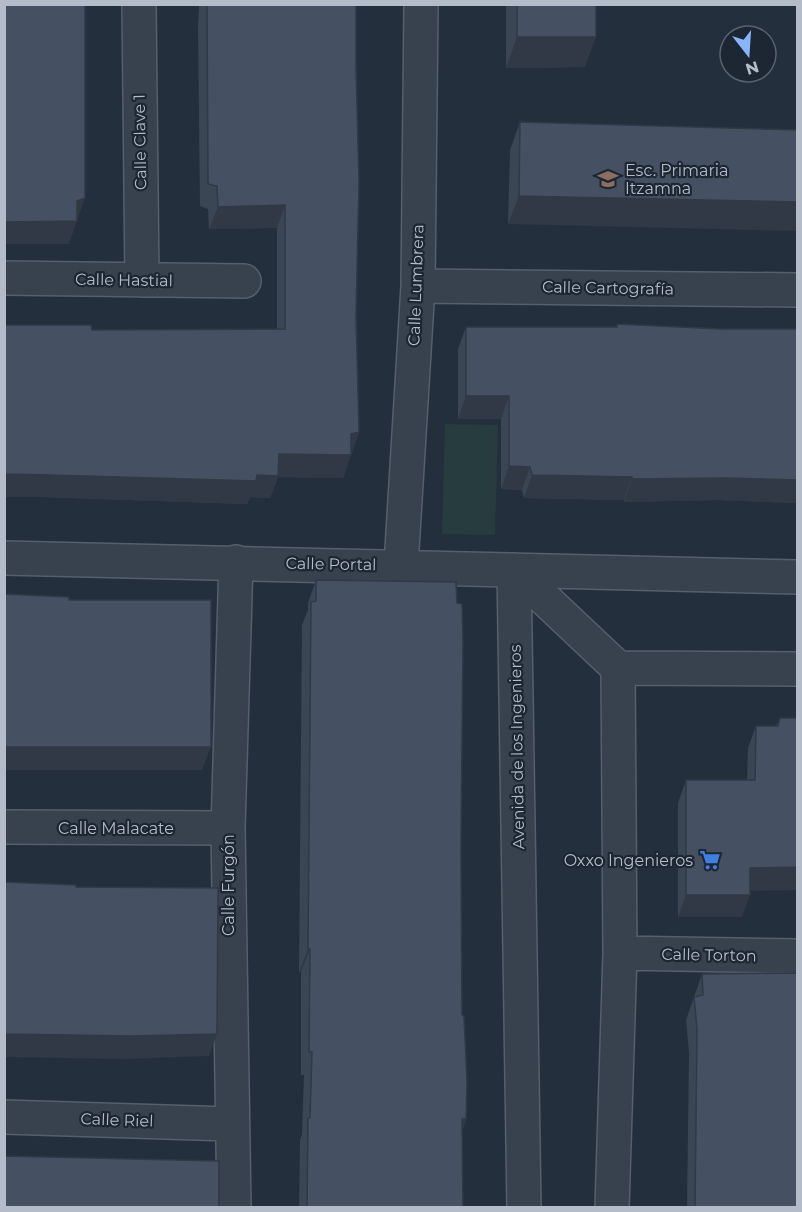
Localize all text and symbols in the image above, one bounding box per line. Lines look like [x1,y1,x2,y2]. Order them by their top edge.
north arrow [718,24,778,84]
text: N [743,57,761,79]
street label: Calle Clave 1 [130,94,150,190]
place label: Esc. Primaria Itzamna [625,161,728,198]
school or university icon: Esc. Primaria Itzamna [596,167,620,191]
street label: Calle Lumbrera [404,224,428,346]
street label: Calle Hastial [75,270,173,290]
street label: Calle Cartografía [542,277,674,299]
street label: Calle Portal [285,554,377,574]
street label: Avenida de los Ingenieros [506,644,528,850]
street label: Calle Malacate [58,819,174,838]
street label: Calle Furgón [219,834,238,936]
supermarket icon: Oxxo Ingenieros [698,848,722,872]
place label: Oxxo Ingenieros [564,851,693,870]
street label: Calle Torton [661,945,757,965]
street label: Calle Riel [80,1109,154,1131]

